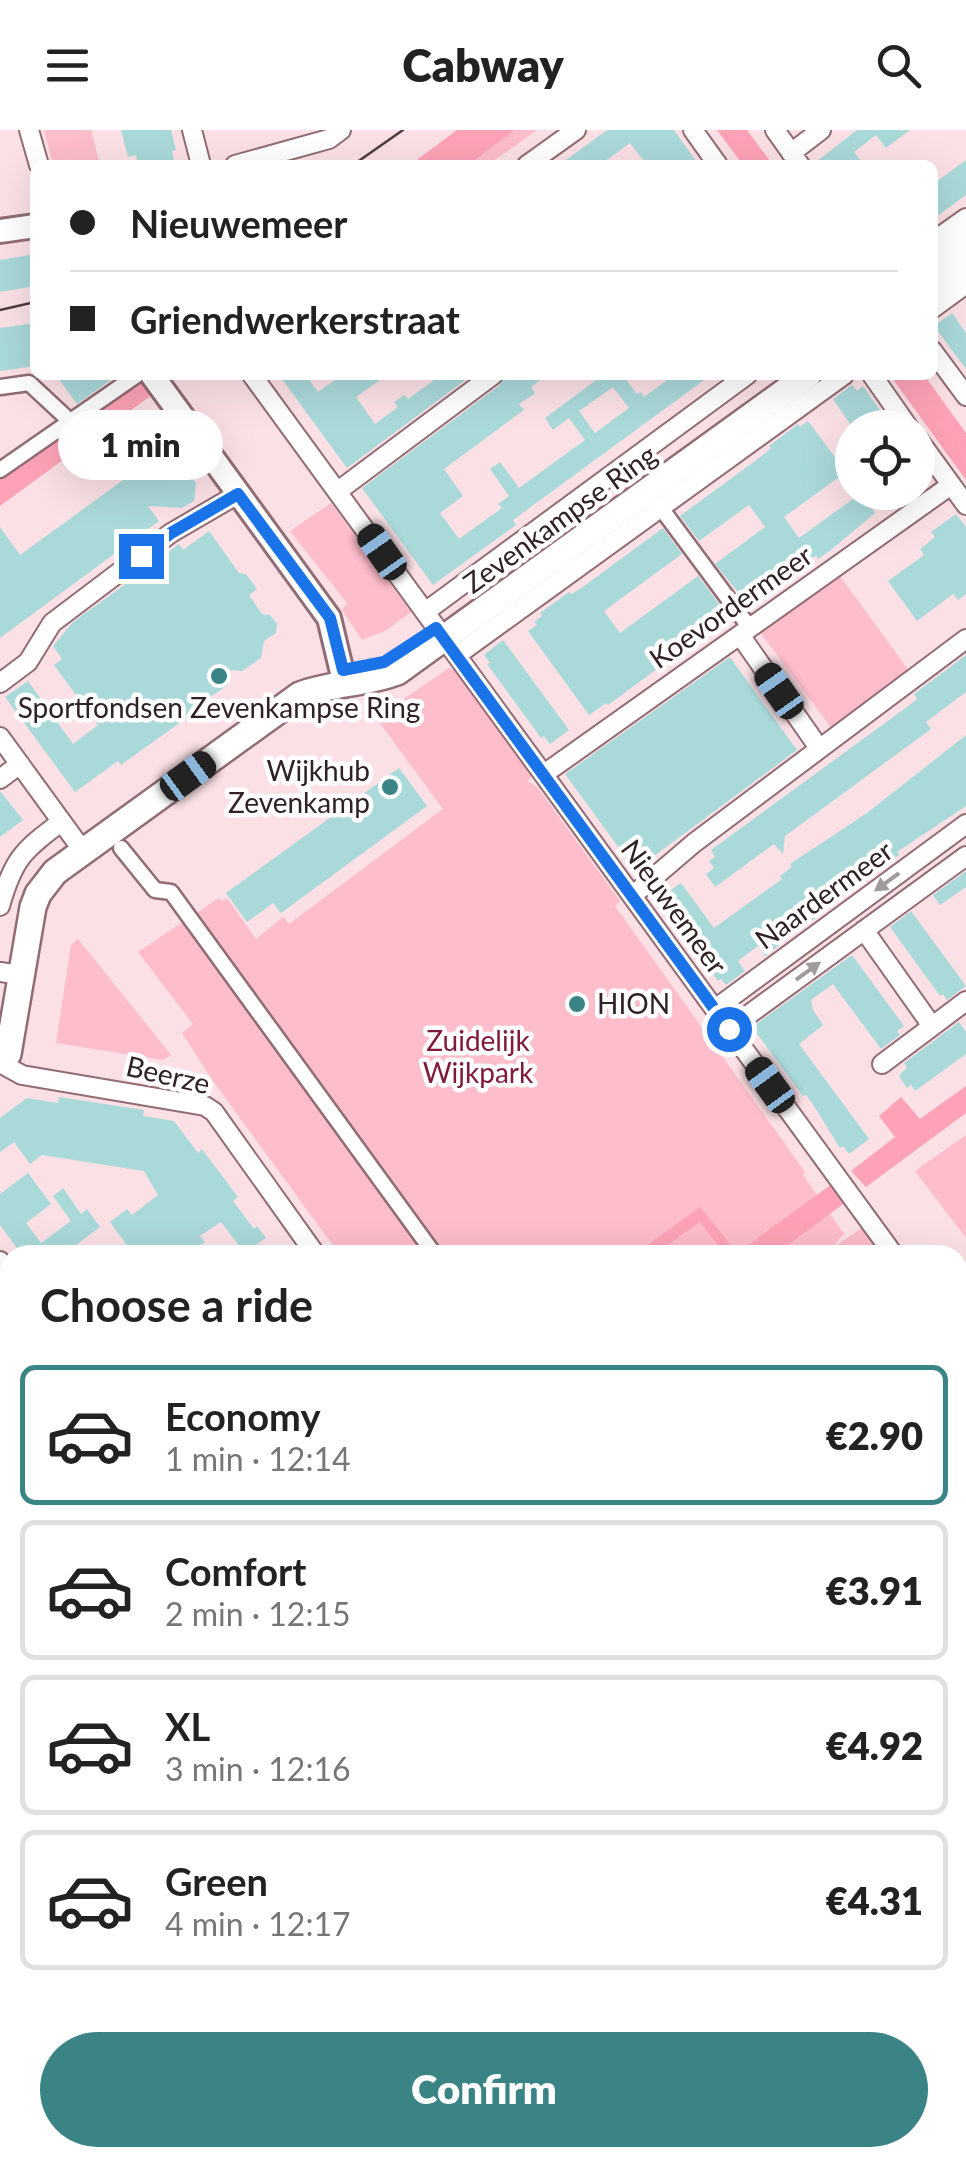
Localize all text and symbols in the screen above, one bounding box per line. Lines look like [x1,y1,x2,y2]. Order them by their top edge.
icon: menu [40,38,95,93]
text: Cabway [402,38,564,92]
icon: search [871,38,926,93]
text: Nieuwemeer [130,200,347,246]
text: Griendwerkerstraat [130,296,460,342]
map controls [835,410,935,510]
button: locate [835,410,935,510]
callout: 1 min [58,411,224,481]
text: 1 min [101,425,180,464]
street label: Zevenkampse Ring [456,437,663,600]
car [353,519,411,585]
route end [119,534,164,579]
street label: Koevordermeer [642,538,818,675]
car [750,658,808,724]
marker: Sportfondsen Zevenkampse Ring [208,665,230,687]
place label: Sportfondsen Zevenkampse Ring [18,690,420,724]
car [155,746,221,806]
place label: Wijkhub Zevenkamp [228,753,370,819]
marker: Wijkhub Zevenkamp [379,776,401,798]
street label: Nieuwemeer [615,833,735,980]
street label: Naardermeer [748,833,899,956]
one-way arrow [874,872,900,891]
one-way arrow [795,962,821,981]
place label: HION [597,986,670,1020]
marker: HION [566,993,588,1015]
route start [707,1007,752,1052]
park label: Zuidelijk Wijkpark [423,1023,534,1089]
street label: Beerze [123,1048,213,1100]
car [740,1052,800,1118]
text: Choose a ride [40,1278,313,1332]
icon: car [45,1390,135,1480]
text: Economy [165,1393,320,1439]
text: €2.90 [826,1412,923,1458]
text: 1 min · 12:14 [165,1439,351,1478]
icon: car [45,1545,135,1635]
text: Comfort [165,1548,306,1594]
text: €3.91 [826,1567,923,1613]
text: 2 min · 12:15 [165,1594,351,1633]
icon: car [45,1700,135,1790]
text: XL [165,1703,210,1749]
text: €4.92 [826,1722,923,1768]
text: 3 min · 12:16 [165,1749,351,1788]
icon: car [45,1855,135,1945]
text: Green [165,1858,268,1904]
text: €4.31 [826,1877,923,1923]
text: 4 min · 12:17 [165,1904,351,1943]
button: Confirm [40,2032,928,2147]

